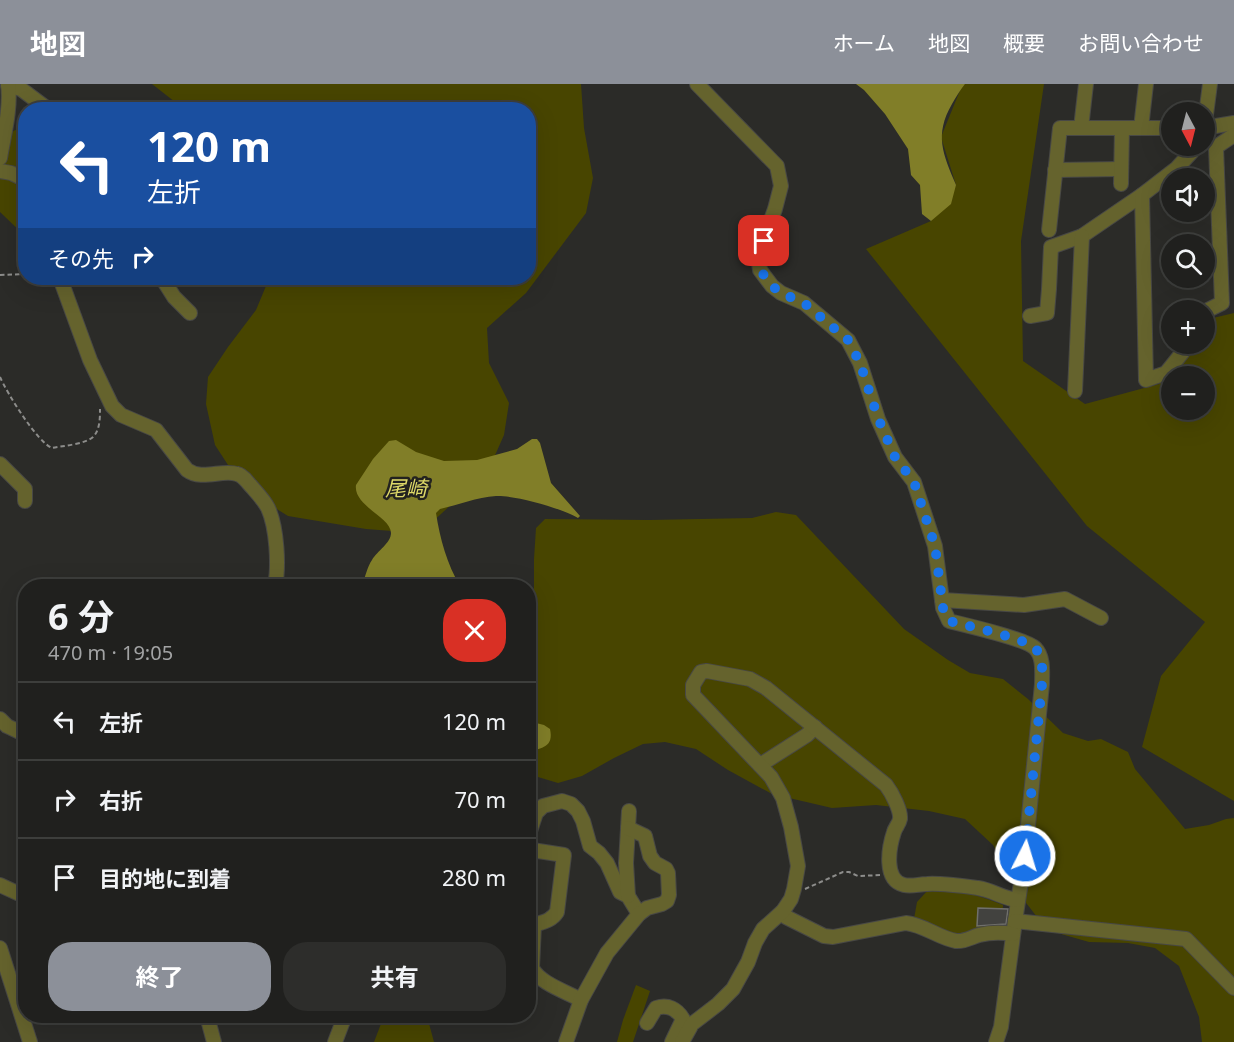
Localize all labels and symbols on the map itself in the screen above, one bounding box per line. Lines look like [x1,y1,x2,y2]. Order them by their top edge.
north arrow [1161,102,1215,156]
pin [738,215,789,266]
water label: 尾崎 [385,474,430,502]
position arrow [993,824,1057,888]

